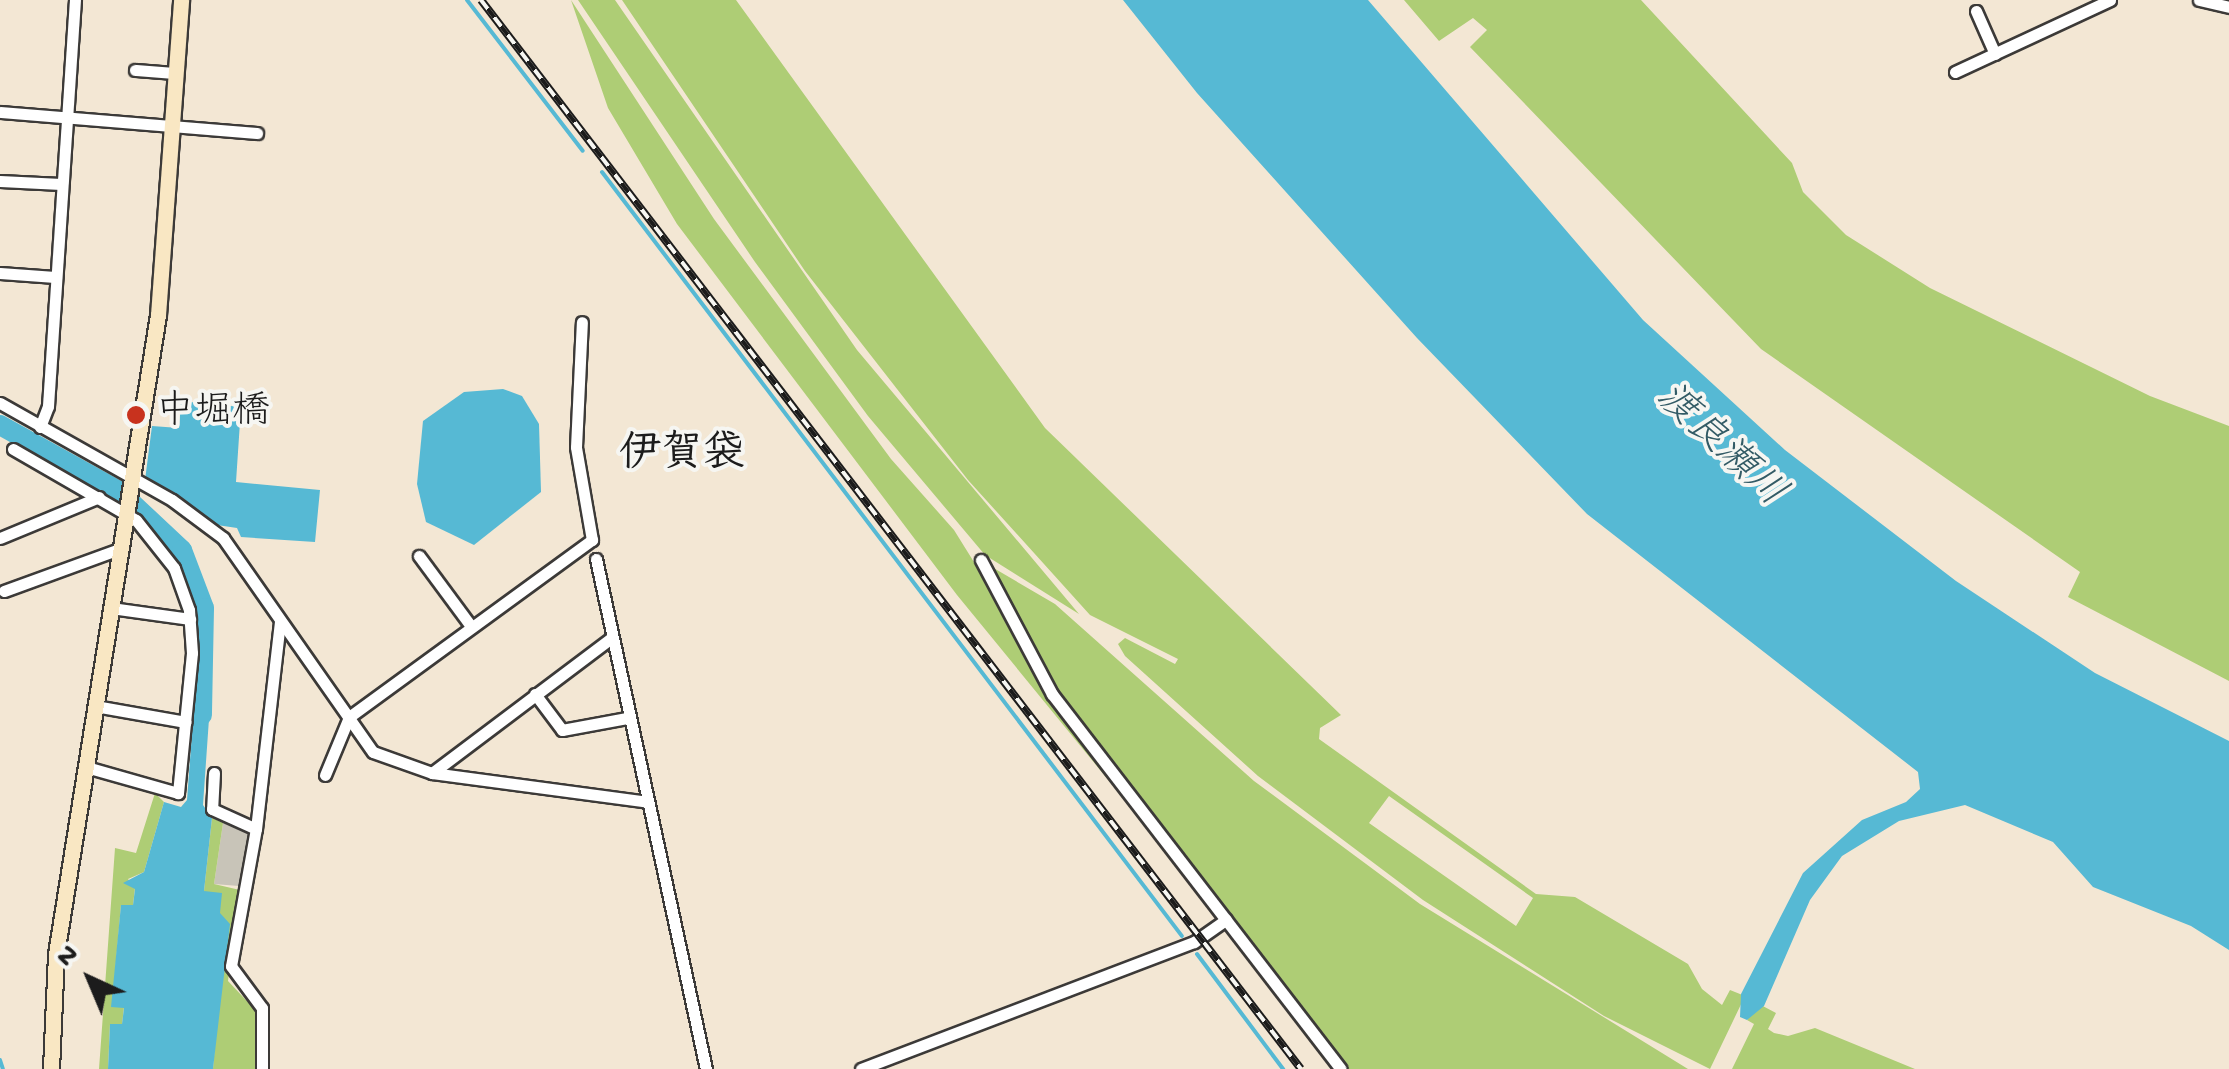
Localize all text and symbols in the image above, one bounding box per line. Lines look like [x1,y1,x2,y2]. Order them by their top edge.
water label: 渡良瀬川 [1644,375,1794,519]
place label: 中堀橋 [156,392,270,438]
marker: 中堀橋 [125,404,147,426]
district label: 伊賀袋 [619,432,745,482]
north arrow [40,929,140,1029]
text: N [51,939,87,975]

